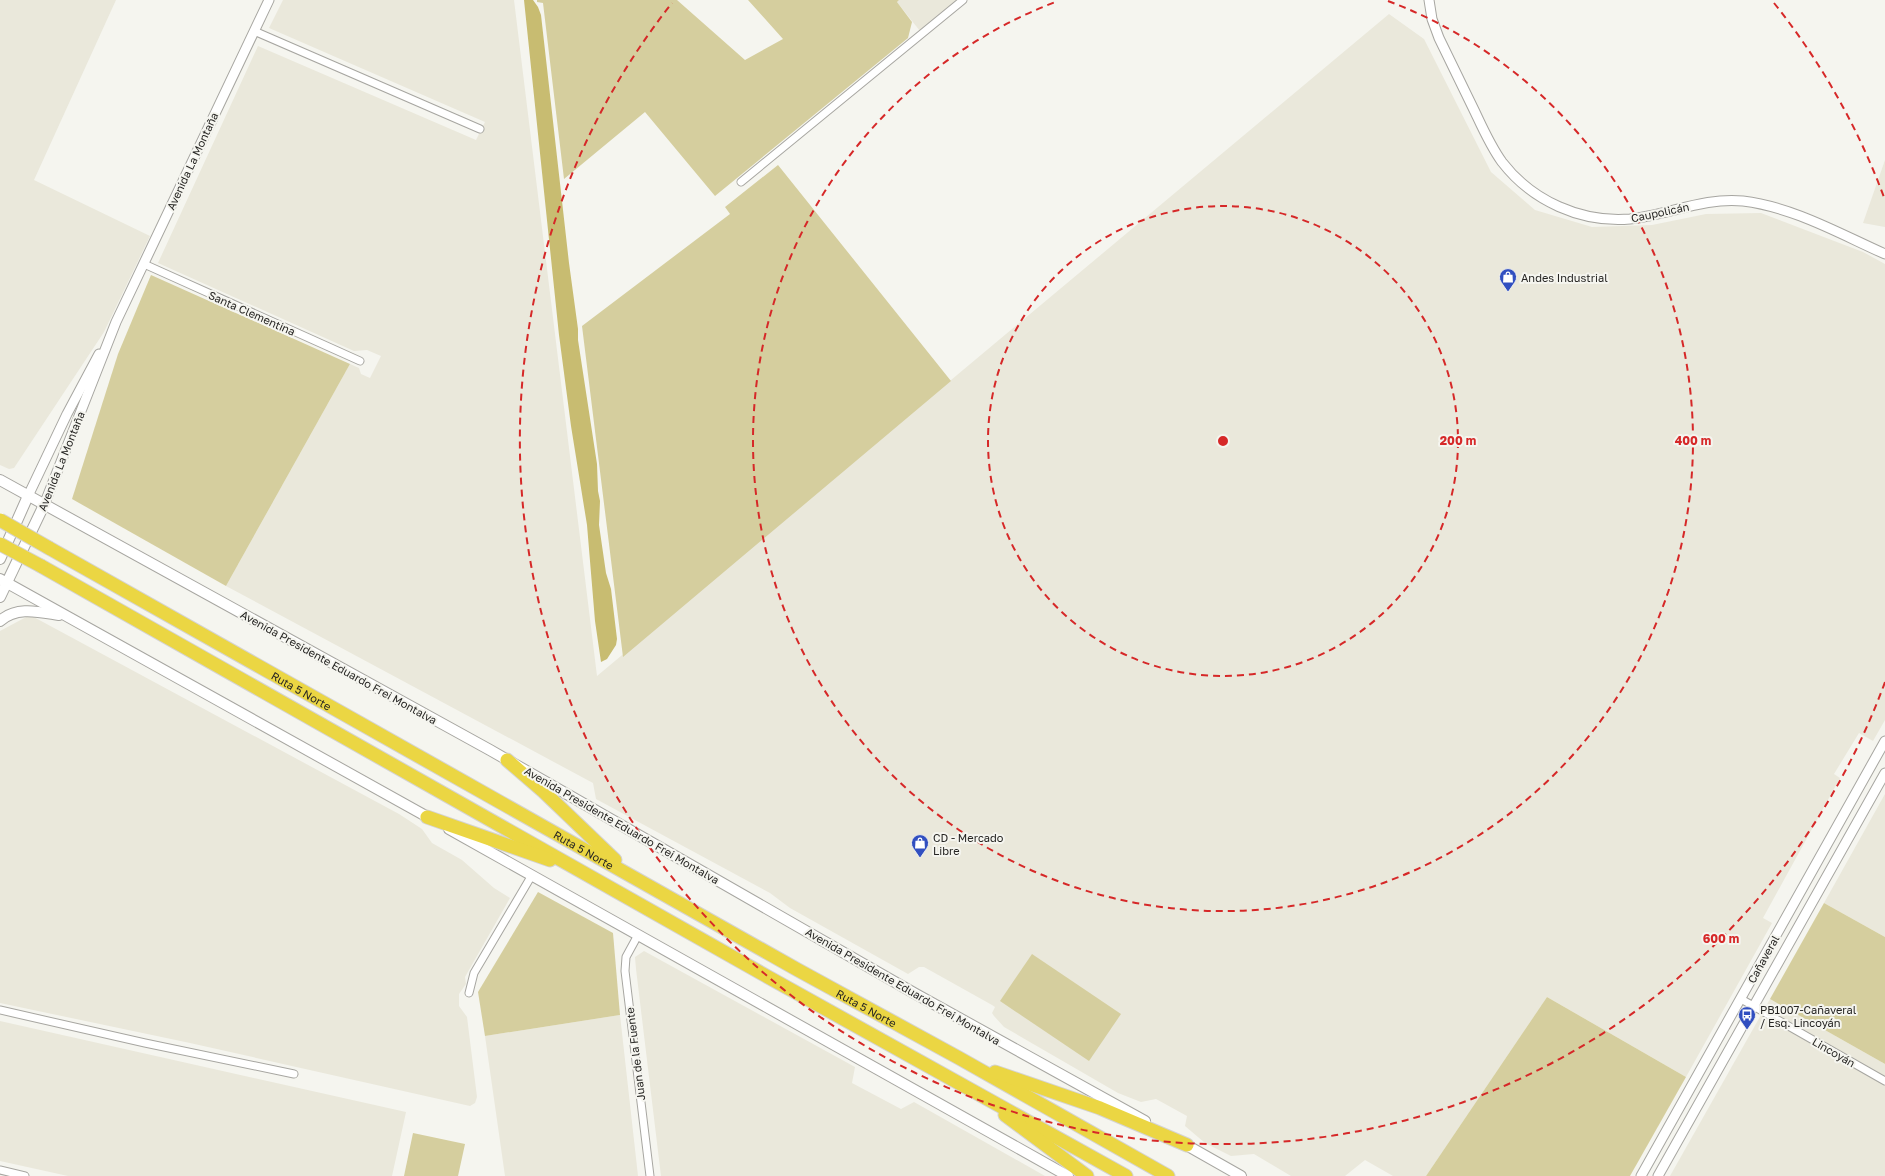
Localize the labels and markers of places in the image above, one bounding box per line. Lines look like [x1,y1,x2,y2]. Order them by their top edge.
shop icon: Andes Industrial [1498,267,1518,292]
place label: Andes Industrial [1521,271,1608,284]
centre of rings [1216,434,1230,448]
place label: CD - Mercado Libre [933,831,1004,857]
shop icon: CD - Mercado Libre [910,833,930,858]
place label: PB1007-Cañaveral / Esq. Lincoyán [1760,1003,1857,1029]
bus stop icon: PB1007-Cañaveral / Esq. Lincoyán [1737,1005,1757,1030]

